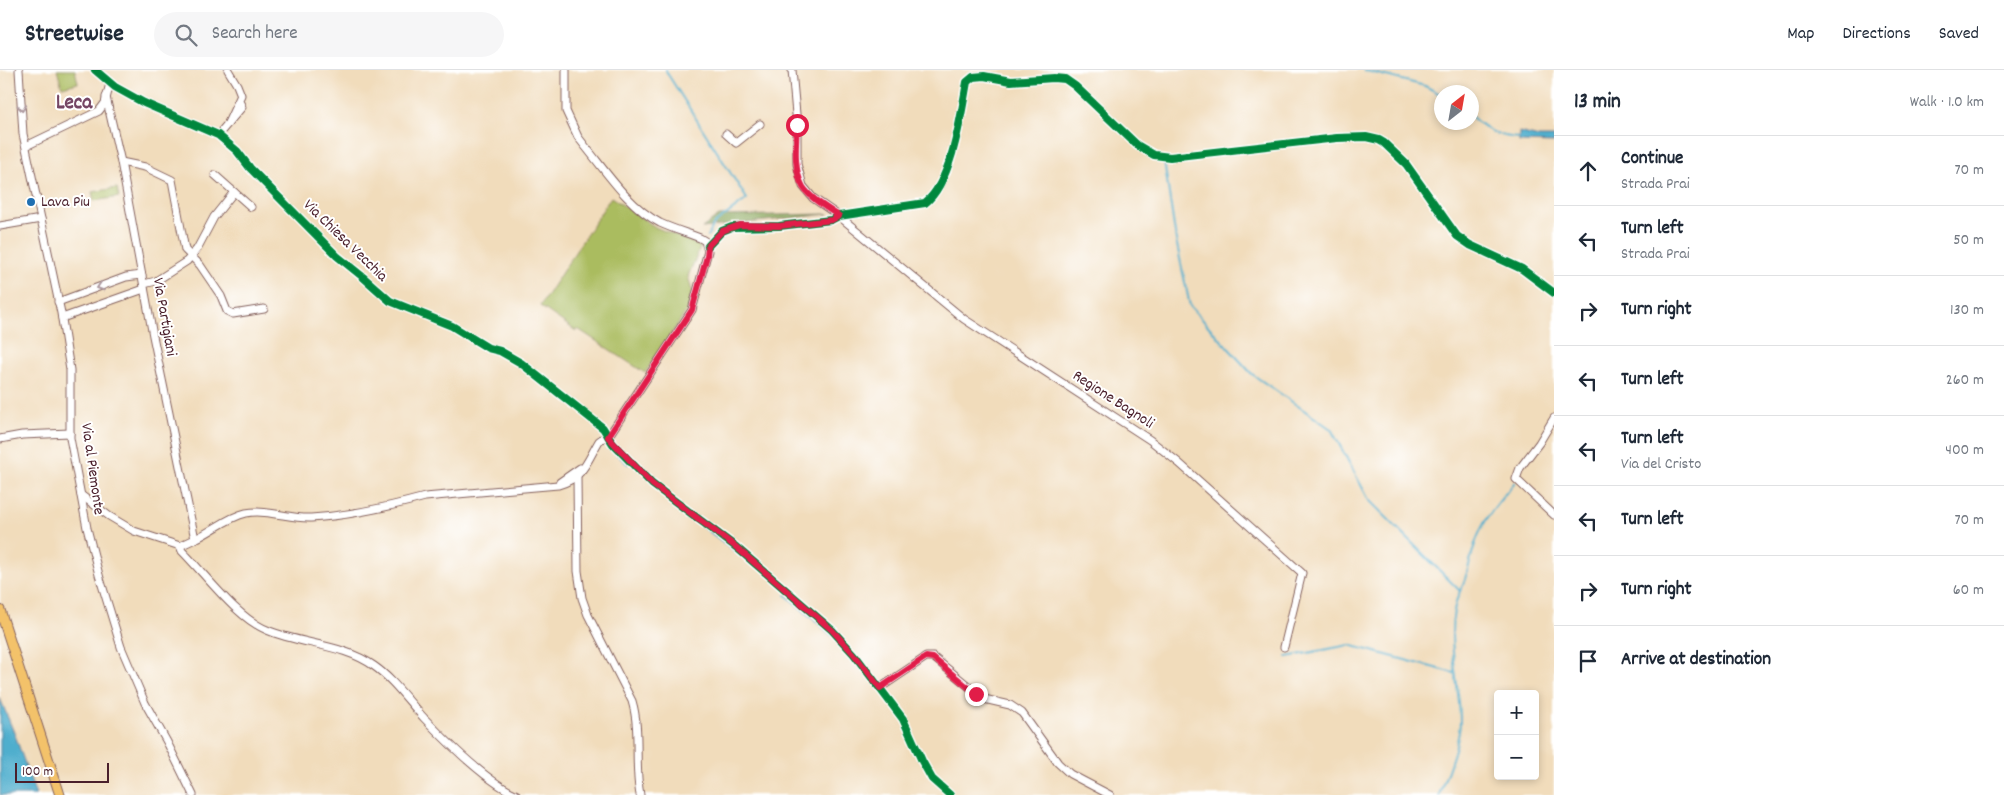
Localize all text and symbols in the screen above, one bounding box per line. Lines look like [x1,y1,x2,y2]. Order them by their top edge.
search box [154,12,504,57]
text: Streetwise [25,18,124,52]
icon: search [172,21,200,49]
text: Search here [212,21,298,48]
text: Map [1787,22,1814,47]
text: Directions [1842,22,1911,47]
text: Saved [1939,22,1979,47]
north arrow [1434,85,1479,130]
text: 13 min [1574,88,1621,118]
district label: Leca [56,89,93,119]
text: Walk · 1.0 km [1910,91,1984,114]
one-way arrow [16,104,27,112]
route start [786,114,809,137]
text: Continue [1621,146,1683,173]
icon: ahead [1574,157,1602,185]
text: 70 m [1954,159,1984,182]
text: Strada Prai [1621,173,1690,196]
place label: Lava Piu [41,191,90,214]
street label: Via Chiesa Vecchia [297,194,393,288]
marker: Lava Piu [25,196,37,208]
text: Turn left [1621,216,1684,243]
icon: left [1574,227,1602,255]
text: 50 m [1953,229,1984,252]
text: Strada Prai [1621,243,1690,266]
street label: Via Partigiani [146,276,182,358]
one-way arrow [96,281,104,291]
icon: right [1574,297,1602,325]
text: Turn right [1621,297,1692,324]
text: 130 m [1950,299,1984,322]
street label: Regione Bagnoli [1068,365,1158,435]
icon: left [1574,367,1602,395]
text: Turn left [1621,367,1684,394]
text: 260 m [1946,369,1984,392]
street label: Via al Piemonte [74,422,110,516]
text: Turn left [1621,426,1684,453]
icon: left [1574,437,1602,465]
text: 400 m [1945,439,1984,462]
text: Via del Cristo [1621,453,1701,476]
icon: left [1574,507,1602,535]
text: Turn left [1621,507,1684,534]
text: 70 m [1954,509,1984,532]
icon: right [1574,577,1602,605]
text: Turn right [1621,577,1692,604]
text: 60 m [1953,579,1984,602]
icon: arrive [1574,647,1602,675]
text: Arrive at destination [1621,647,1771,674]
route end [965,683,988,706]
map controls [1494,690,1539,780]
button: + [1494,690,1539,735]
button: − [1494,735,1539,780]
scale bar [15,760,109,783]
text: 100 m [22,762,53,782]

